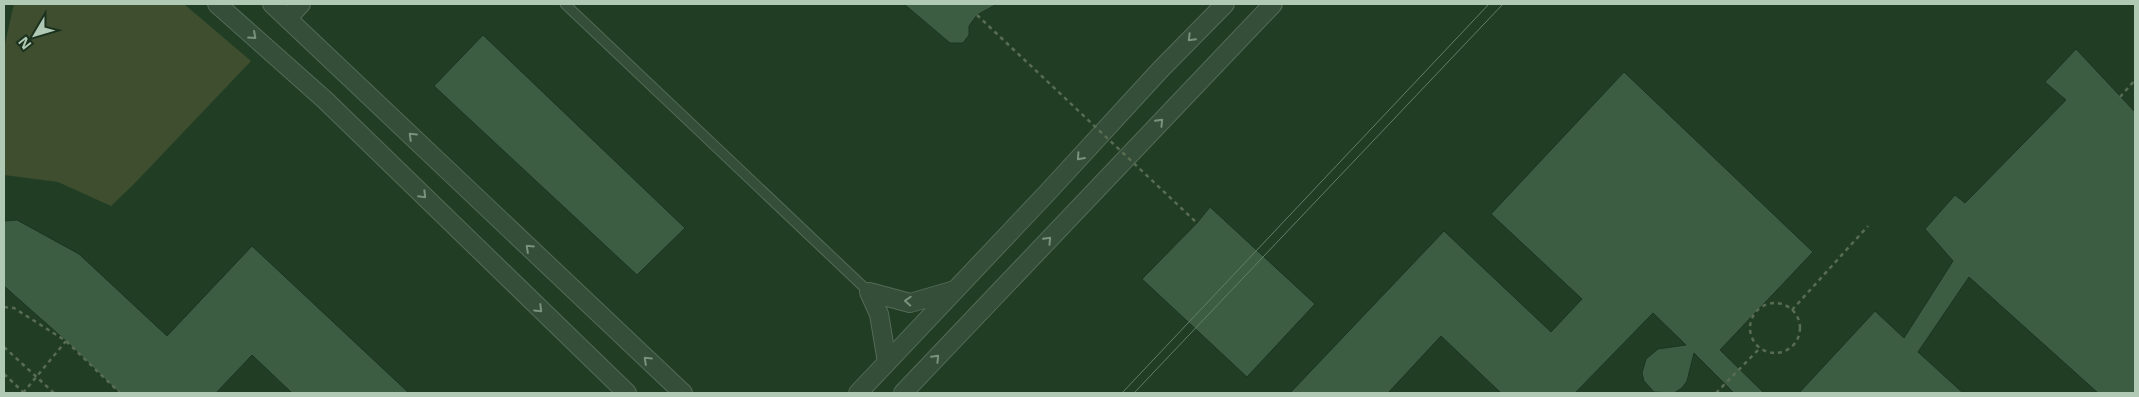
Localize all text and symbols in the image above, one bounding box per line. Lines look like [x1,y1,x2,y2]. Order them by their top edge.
north arrow [10,10,60,60]
one-way arrow [248,30,257,39]
text: N [13,33,35,54]
one-way arrow [1187,33,1196,42]
one-way arrow [1154,119,1163,128]
one-way arrow [408,133,417,142]
one-way arrow [1077,152,1086,161]
one-way arrow [417,189,426,198]
one-way arrow [1042,237,1051,246]
one-way arrow [526,245,535,254]
one-way arrow [904,295,912,306]
one-way arrow [533,303,542,312]
one-way arrow [930,355,939,364]
one-way arrow [644,357,653,366]

